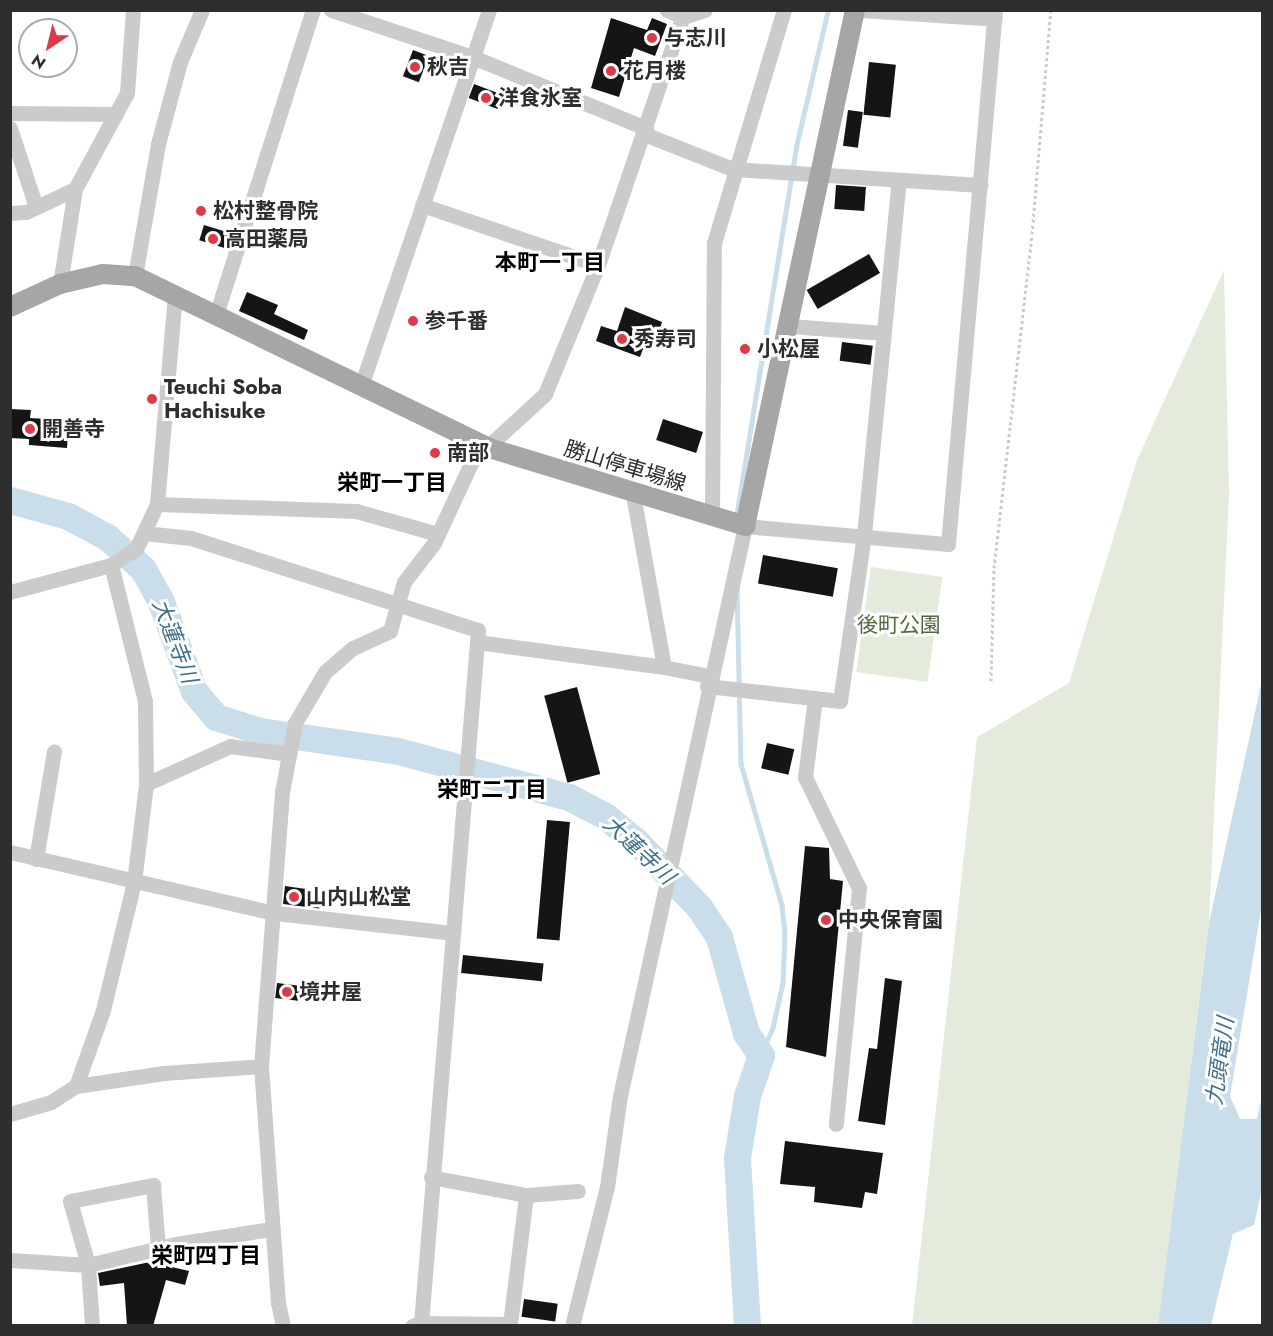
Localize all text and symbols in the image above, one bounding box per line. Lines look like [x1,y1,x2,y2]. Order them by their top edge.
north arrow [18,18,78,78]
place label: 与志川 [664,25,727,51]
marker: 与志川 [645,31,659,45]
text: N [27,48,50,75]
place label: 秋吉 [427,54,469,80]
place label: 花月楼 [623,58,686,84]
marker: 秋吉 [408,60,422,74]
marker: 花月楼 [604,64,618,78]
place label: 洋食氷室 [498,85,582,111]
marker: 洋食氷室 [479,91,493,105]
place label: 松村整骨院 [213,198,318,224]
marker: 松村整骨院 [194,204,208,218]
place label: 高田薬局 [225,226,309,252]
marker: 高田薬局 [206,232,220,246]
district label: 本町一丁目 [495,250,605,276]
place label: 参千番 [425,308,488,334]
marker: 参千番 [406,314,420,328]
place label: 秀寿司 [634,326,697,352]
marker: 秀寿司 [615,332,629,346]
place label: 小松屋 [757,336,820,362]
marker: 小松屋 [738,342,752,356]
place label: Teuchi Soba Hachisuke [164,374,282,424]
marker: Teuchi Soba Hachisuke [145,392,159,406]
place label: 開善寺 [42,416,105,442]
marker: 開善寺 [23,422,37,436]
street label: 勝山停車場線 [561,436,689,496]
place label: 南部 [447,440,489,466]
marker: 南部 [428,446,442,460]
district label: 栄町一丁目 [337,470,447,496]
water label: 大蓮寺川 [147,595,203,687]
park label: 後町公園 [857,612,941,638]
district label: 栄町二丁目 [437,777,547,803]
water label: 大蓮寺川 [598,810,680,890]
place label: 山内山松堂 [306,884,411,910]
marker: 山内山松堂 [287,890,301,904]
place label: 中央保育園 [838,907,943,933]
marker: 中央保育園 [819,913,833,927]
place label: 境井屋 [299,979,362,1005]
marker: 境井屋 [280,985,294,999]
water label: 九頭竜川 [1201,1016,1239,1106]
district label: 栄町四丁目 [151,1243,261,1269]

